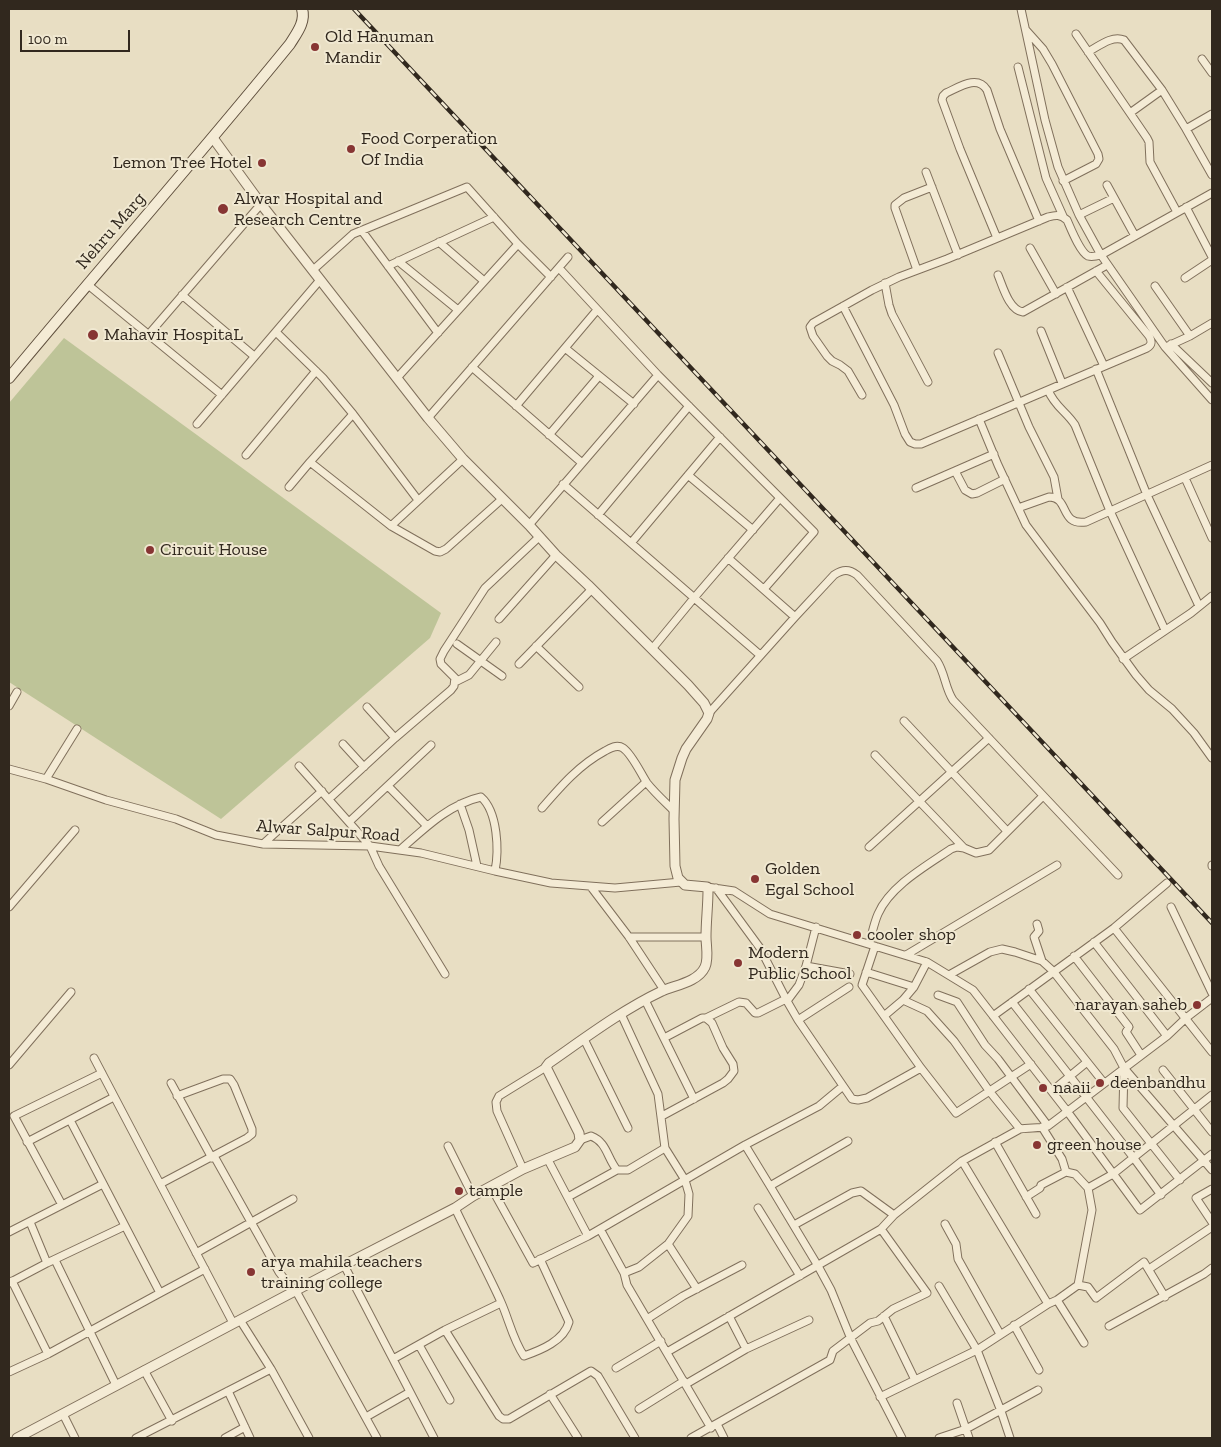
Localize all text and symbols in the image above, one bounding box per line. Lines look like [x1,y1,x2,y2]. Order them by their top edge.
scale bar [22,20,132,52]
place label: Old Hanuman Mandir [325,26,434,68]
text: 100 m [28,30,67,48]
marker: Old Hanuman Mandir [309,41,321,53]
place label: Food Corperation Of India [361,128,497,170]
marker: Food Corperation Of India [345,143,357,155]
place label: Lemon Tree Hotel [113,152,252,174]
marker: Lemon Tree Hotel [256,157,268,169]
street label: Nehru Marg [72,188,150,274]
place label: Alwar Hospital and Research Centre [234,188,383,230]
marker: Alwar Hospital and Research Centre [216,202,230,216]
place label: Mahavir HospitaL [104,324,243,346]
marker: Mahavir HospitaL [86,328,100,342]
place label: Circuit House [160,539,267,561]
marker: Circuit House [144,544,156,556]
street label: Alwar Salpur Road [256,815,400,847]
place label: Golden Egal School [765,858,854,901]
marker: Golden Egal School [749,873,761,885]
place label: cooler shop [867,924,956,946]
marker: cooler shop [851,929,863,941]
place label: Modern Public School [748,942,852,984]
marker: Modern Public School [732,957,744,969]
place label: narayan saheb [1075,994,1187,1016]
marker: narayan saheb [1191,999,1203,1011]
place label: deenbandhu [1110,1072,1206,1094]
place label: naaii [1053,1077,1091,1099]
marker: deenbandhu [1094,1077,1106,1089]
marker: naaii [1037,1082,1049,1094]
place label: green house [1047,1134,1141,1156]
marker: green house [1031,1139,1043,1151]
place label: tample [469,1180,523,1202]
marker: tample [453,1185,465,1197]
place label: arya mahila teachers training college [261,1251,422,1294]
marker: arya mahila teachers training college [245,1266,257,1278]

